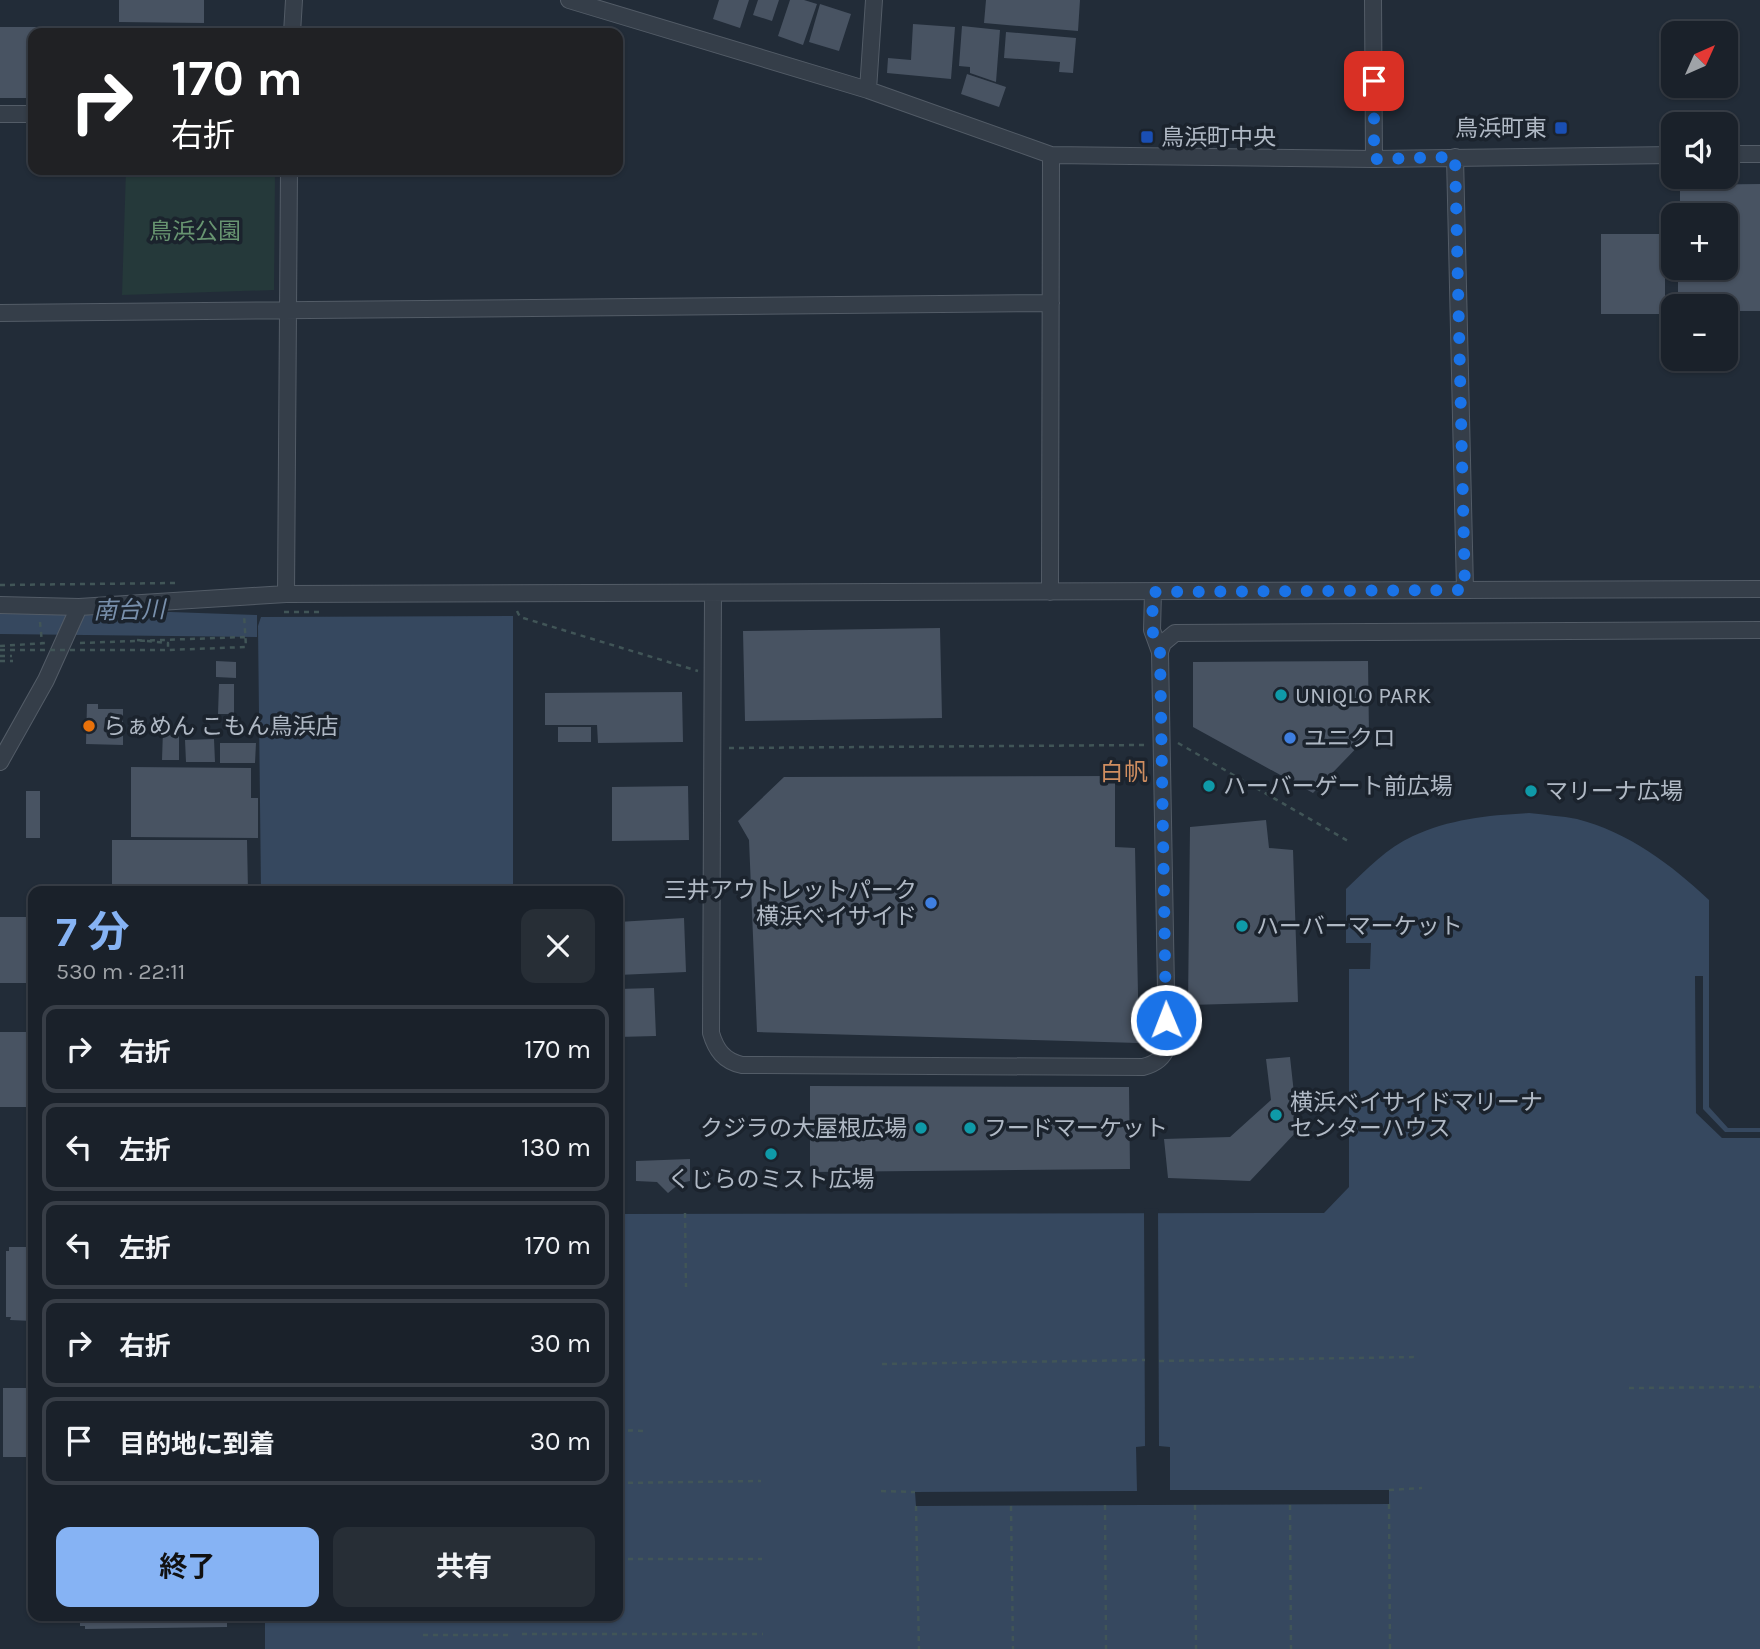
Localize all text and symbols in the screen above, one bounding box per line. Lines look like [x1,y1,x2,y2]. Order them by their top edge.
north arrow [1661,21,1738,98]
map controls [1661,21,1738,371]
text: 170 m [171,50,303,107]
pin [1344,51,1404,111]
icon: right [56,56,147,147]
icon: arrive [1355,62,1393,100]
button: sound [1661,112,1738,189]
place label: 鳥浜町東 [1455,115,1547,142]
text: 右折 [171,117,235,154]
marker: 鳥浜町東 [1553,120,1569,136]
place label: 鳥浜町中央 [1161,124,1276,151]
marker: 鳥浜町中央 [1139,129,1155,145]
button: + [1661,203,1738,280]
park label: 鳥浜公園 [149,218,241,245]
button: − [1661,294,1738,371]
water label: 南台川 [93,595,168,625]
place label: UNIQLO PARK [1295,682,1431,709]
marker: UNIQLO PARK [1273,687,1289,703]
place label: らぁめん こもん鳥浜店 [103,713,338,740]
marker: らぁめん こもん鳥浜店 [81,718,97,734]
place label: ユニクロ [1304,725,1396,752]
marker: ユニクロ [1282,730,1298,746]
district label: 白帆 [1100,758,1148,786]
place label: ハーバーゲート前広場 [1223,773,1453,800]
marker: ハーバーゲート前広場 [1201,778,1217,794]
place label: マリーナ広場 [1545,778,1683,805]
marker: マリーナ広場 [1523,783,1539,799]
place label: 三井アウトレットパーク 横浜ベイサイド [664,877,917,930]
marker: 三井アウトレットパーク 横浜ベイサイド [923,895,939,911]
text: 7 分 [56,907,130,957]
button: close [521,909,595,983]
place label: ハーバーマーケット [1256,913,1463,940]
marker: ハーバーマーケット [1234,918,1250,934]
text: 530 m · 22:11 [56,958,185,985]
position arrow [1129,983,1203,1057]
icon: right [60,1030,98,1068]
text: 170 m [524,1034,591,1065]
text: 右折 [119,1037,171,1068]
place label: 横浜ベイサイドマリーナ センターハウス [1290,1089,1543,1142]
marker: 横浜ベイサイドマリーナ センターハウス [1268,1107,1284,1123]
place label: クジラの大屋根広場 [700,1115,907,1142]
place label: フードマーケット [984,1115,1168,1142]
marker: クジラの大屋根広場 [913,1120,929,1136]
marker: フードマーケット [962,1120,978,1136]
icon: left [60,1128,98,1166]
text: 130 m [521,1132,591,1163]
text: 左折 [119,1135,171,1166]
marker: くじらのミスト広場 [763,1146,779,1162]
place label: くじらのミスト広場 [668,1166,875,1193]
icon: left [60,1226,98,1264]
text: 170 m [524,1230,591,1261]
text: 左折 [119,1233,171,1264]
icon: right [60,1324,98,1362]
text: 30 m [530,1328,591,1359]
text: 右折 [119,1331,171,1362]
icon: arrive [60,1422,98,1460]
text: 30 m [530,1426,591,1457]
text: 目的地に到着 [119,1429,275,1460]
button: 終了 [56,1527,319,1607]
button: 共有 [333,1527,595,1607]

